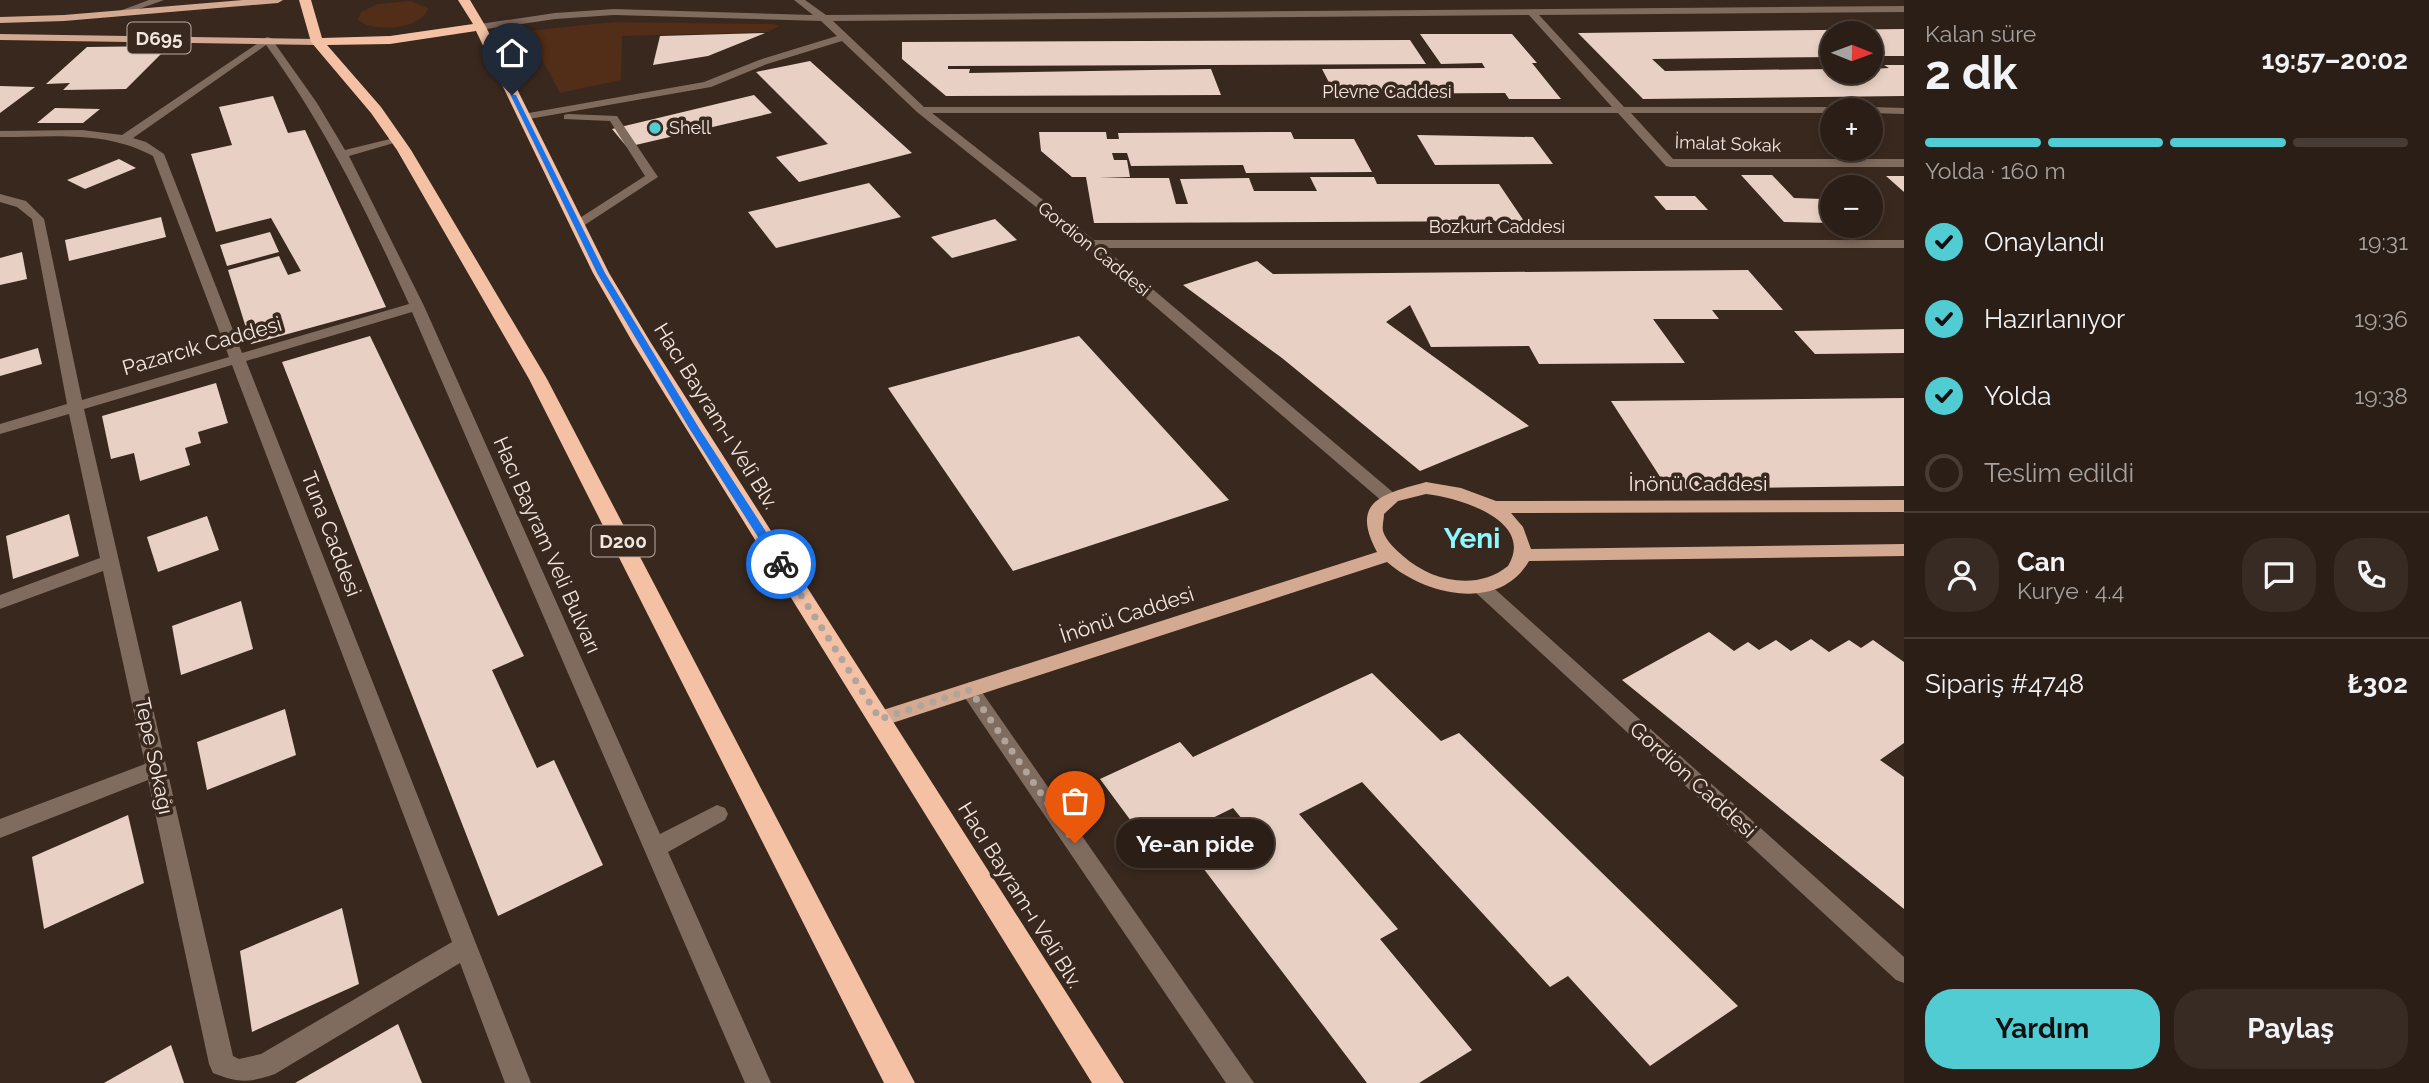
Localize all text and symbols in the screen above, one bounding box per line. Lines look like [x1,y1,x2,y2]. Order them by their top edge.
text: Kalan süre [1925,20,2036,47]
north arrow [1820,21,1883,84]
map controls [1820,21,1883,238]
road number: D695 [128,22,190,54]
pin [482,23,542,95]
icon: home [493,34,531,72]
text: 19:57–20:02 [2262,45,2408,75]
text: 2 dk [1925,46,2017,100]
street label: Plevne Caddesi [1322,81,1452,102]
button: + [1820,98,1883,161]
place label: Shell [669,117,711,138]
marker: Shell [647,120,663,136]
street label: İmalat Sokak [1674,131,1782,156]
text: Yolda · 160 m [1925,157,2066,184]
button: − [1820,175,1883,238]
street label: Gordion Caddesi [1034,197,1155,300]
street label: Bozkurt Caddesi [1429,216,1565,237]
icon: check [1925,223,1963,261]
text: Onaylandı [1984,227,2105,257]
text: 19:31 [2358,228,2408,255]
icon: check [1925,300,1963,338]
text: Hazırlanıyor [1984,304,2125,334]
text: 19:36 [2354,305,2408,332]
street label: Pazarcık Caddesi [119,311,285,380]
street label: Hacı Bayram-ı Velî Blv. [649,318,784,513]
icon: check [1925,377,1963,415]
text: Yolda [1984,381,2051,411]
text: 19:38 [2354,382,2408,409]
street label: Hacı Bayram Veli Bulvarı [488,433,607,657]
text: Teslim edildi [1984,458,2134,488]
street label: Tuna Caddesi [296,468,367,600]
street label: İnönü Caddesi [1628,471,1768,496]
district label: Yeni [1444,522,1500,555]
road number: D200 [592,526,654,556]
courier [746,529,816,599]
button: person [1925,538,1999,612]
button: chat [2242,538,2316,612]
button: phone [2334,538,2408,612]
icon: bike [762,545,800,583]
text: Can [2017,547,2065,577]
text: Kurye · 4.4 [2017,577,2124,604]
street label: İnönü Caddesi [1057,581,1197,648]
text: Sipariş #4748 [1925,669,2084,699]
text: ₺302 [2347,669,2408,699]
street label: Tepe Sokağı [130,695,179,817]
street label: Gordion Caddesi [1625,716,1762,843]
pin [1045,771,1105,843]
icon: bag [1056,782,1094,820]
street label: Hacı Bayram-ı Velî Blv. [953,797,1088,992]
callout: Ye-an pide [1117,818,1274,868]
text: Ye-an pide [1136,830,1254,857]
button: Yardım [1925,989,2160,1069]
button: Paylaş [2174,989,2408,1069]

